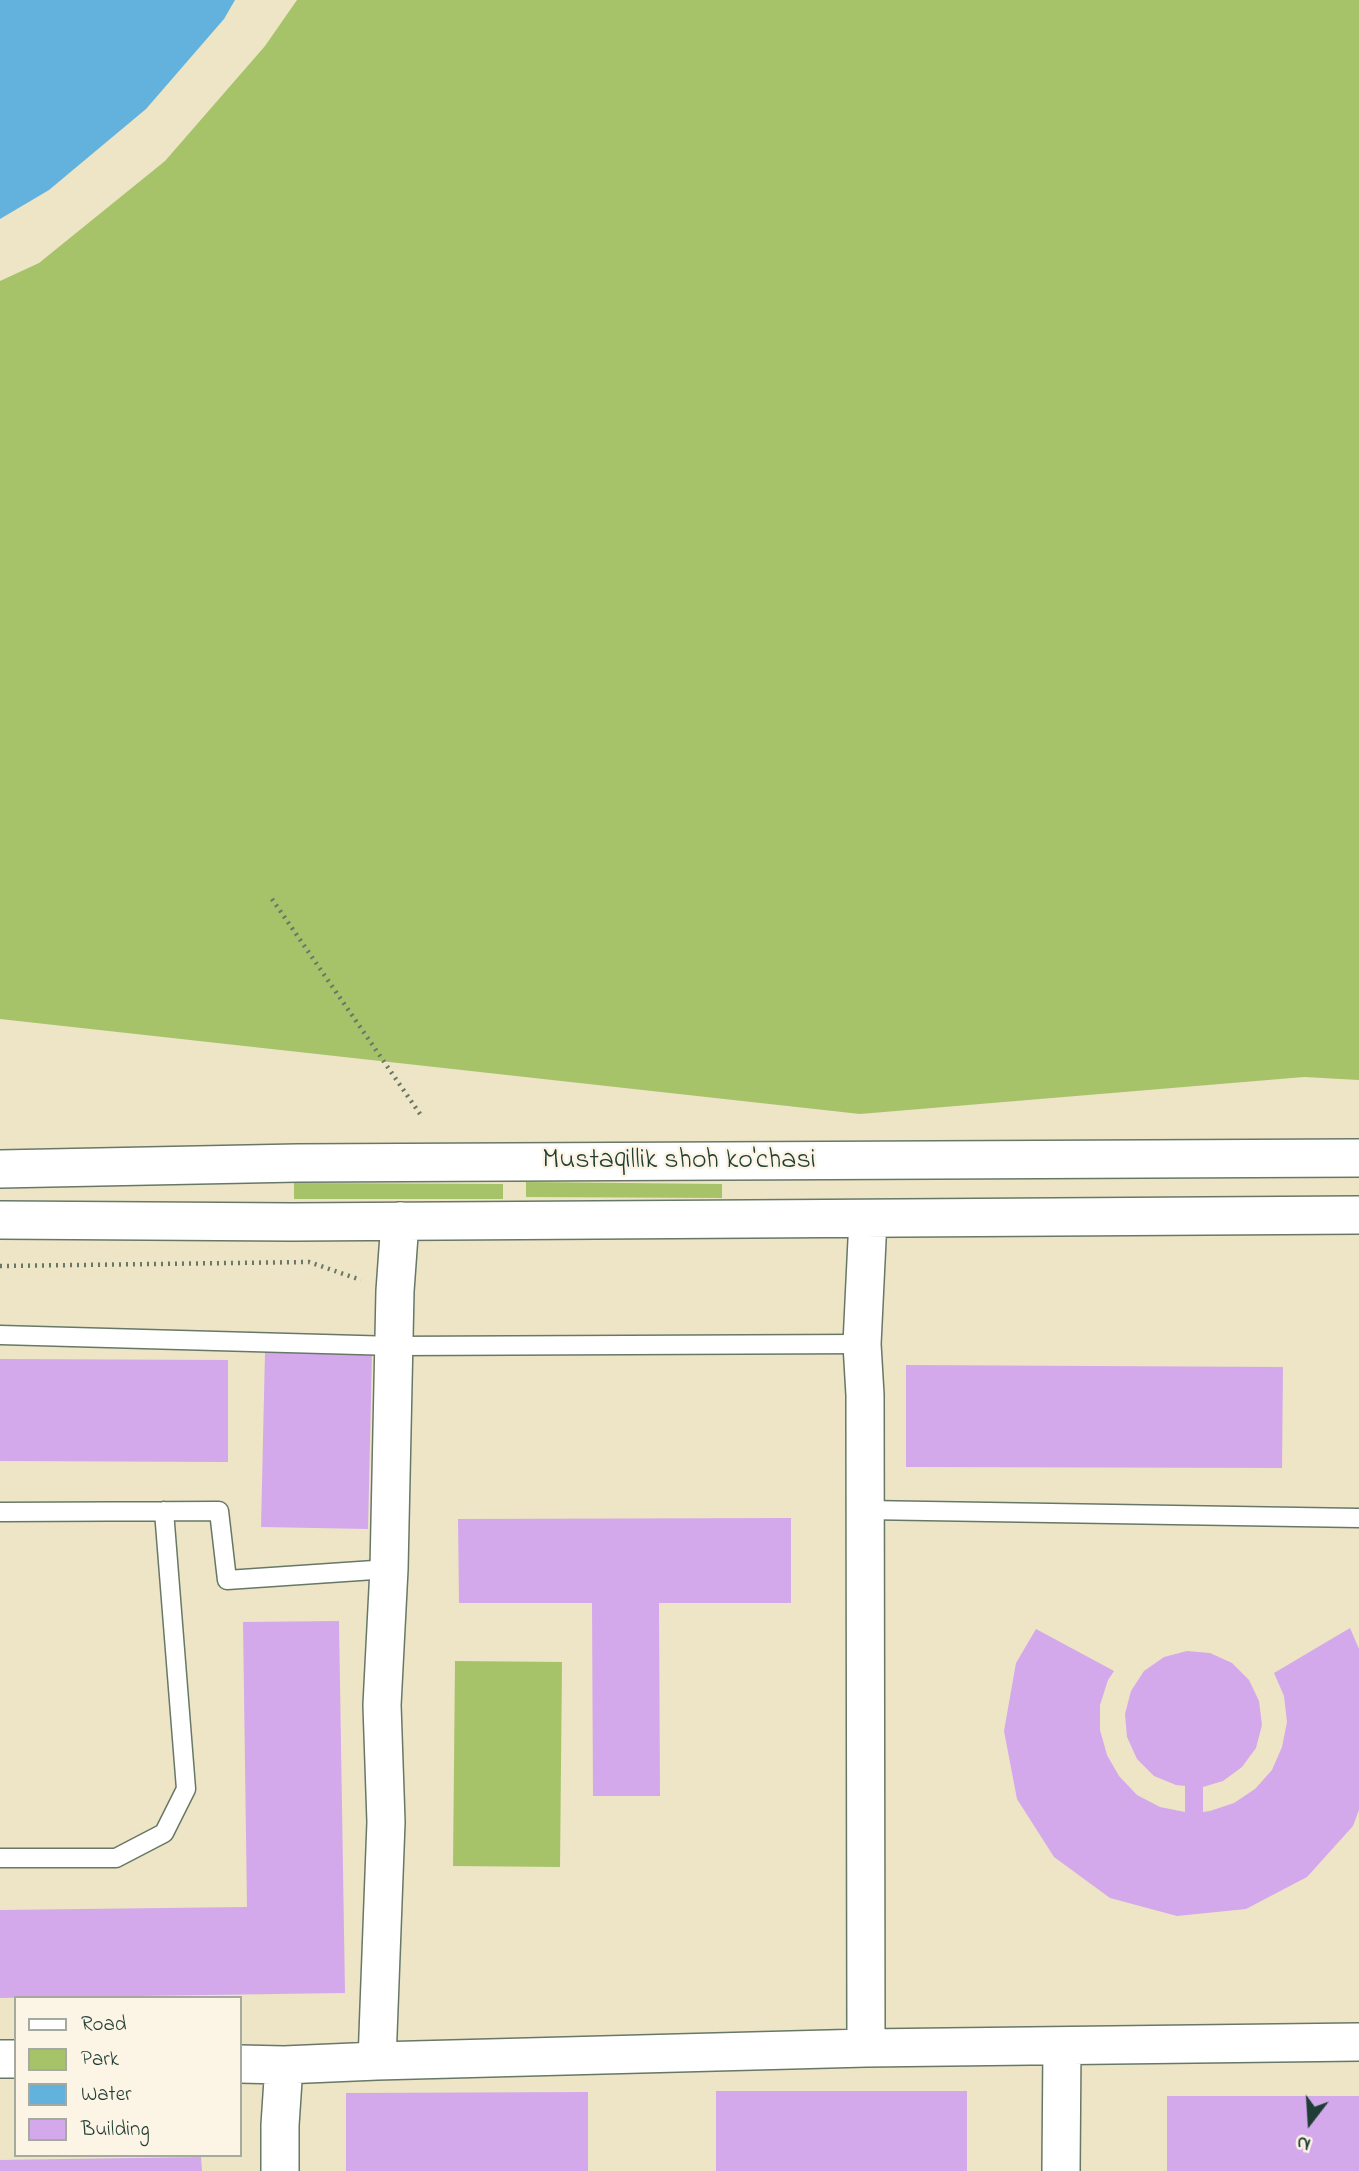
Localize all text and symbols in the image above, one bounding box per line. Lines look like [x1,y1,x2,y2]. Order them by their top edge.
street label: Mustaqillik shoh ko'chasi [542,1145,816,1179]
legend [14,1996,242,2157]
text: Road [81,2010,127,2040]
text: Park [81,2045,119,2075]
text: Water [81,2080,132,2110]
north arrow [1275,2087,1345,2157]
text: Building [81,2115,150,2145]
text: N [1294,2128,1314,2157]

